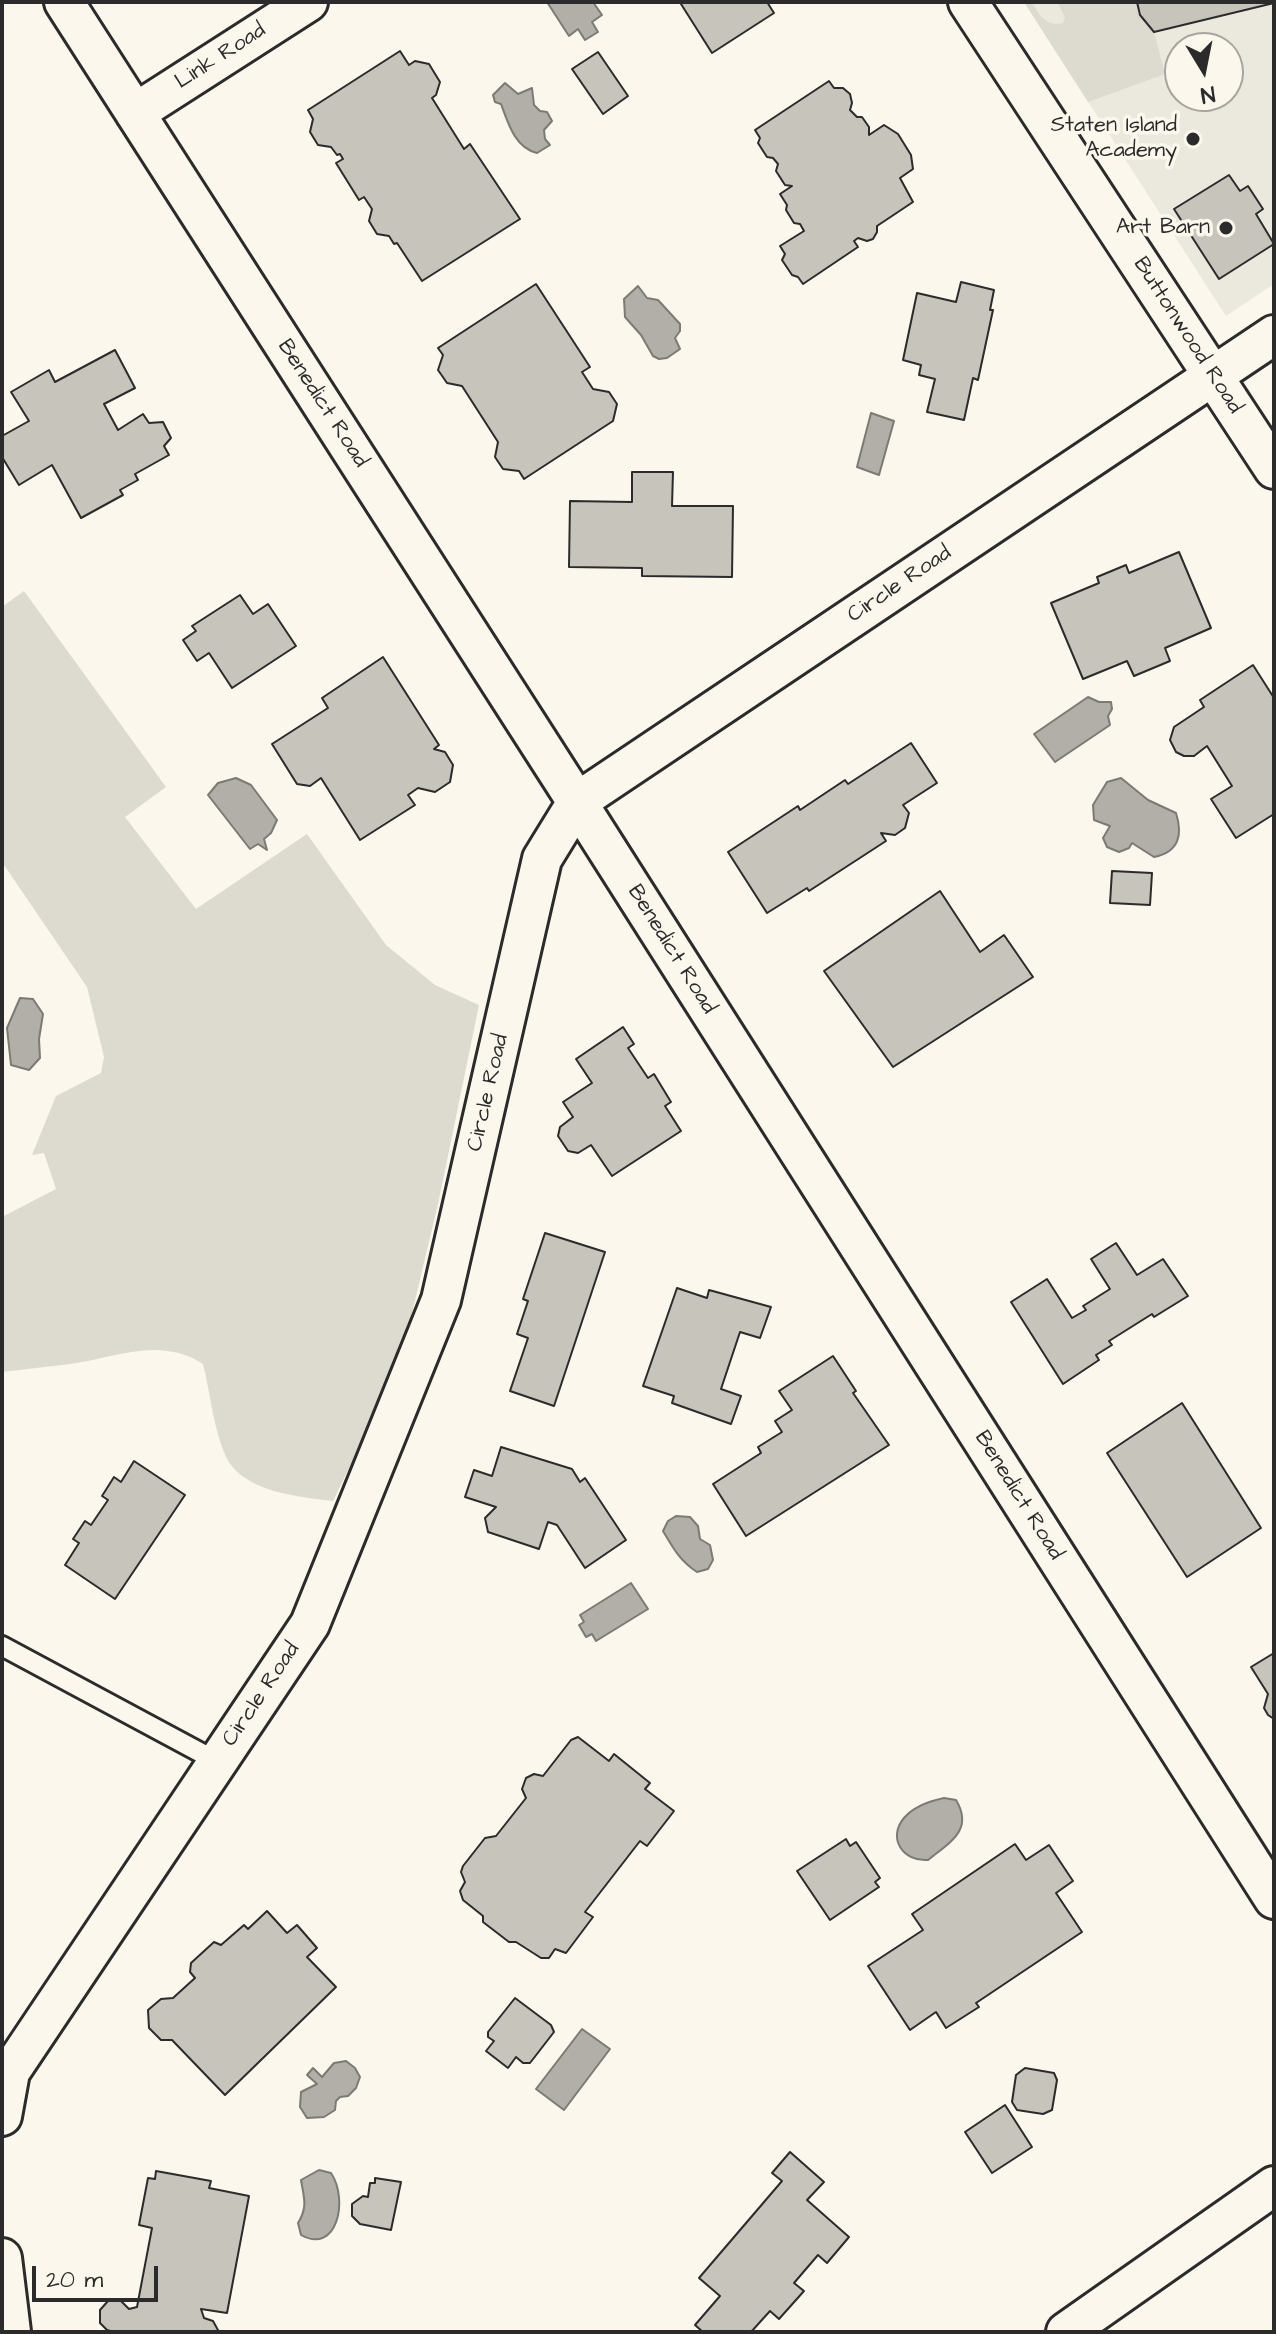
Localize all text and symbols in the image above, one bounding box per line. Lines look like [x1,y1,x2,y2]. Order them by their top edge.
street label: Link Road [171,18,271,96]
north arrow [1164,32,1244,112]
text: N [1198,78,1217,111]
place label: Staten Island Academy [1051,113,1177,164]
marker: Staten Island Academy [1184,130,1202,148]
place label: Art Barn [1116,215,1210,241]
marker: Art Barn [1217,219,1235,237]
street label: Buttonwood Road [1127,253,1247,419]
street label: Benedict Road [271,335,373,473]
street label: Circle Road [843,541,957,629]
street label: Benedict Road [621,881,721,1019]
street label: Circle Road [463,1032,515,1154]
street label: Benedict Road [968,1427,1068,1565]
street label: Circle Road [218,1638,306,1752]
scale bar [36,2250,162,2300]
text: 20 m [46,2263,103,2297]

